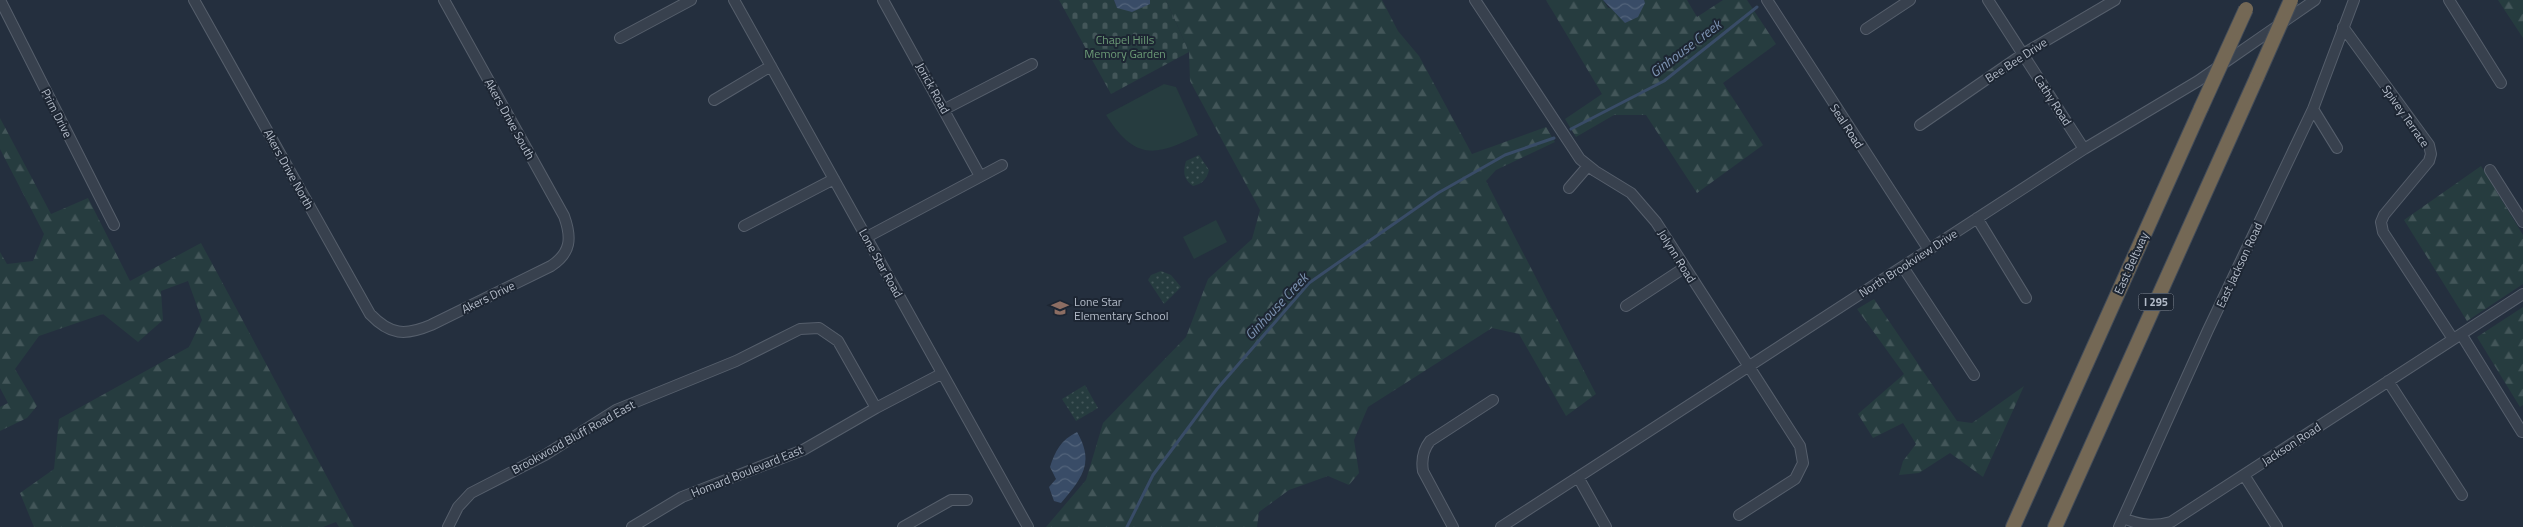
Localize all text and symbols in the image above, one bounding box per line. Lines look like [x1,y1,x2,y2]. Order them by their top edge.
water label: Ginhouse Creek [1645,13,1727,82]
park label: Chapel Hills Memory Garden [1084,30,1166,63]
street label: Bee Bee Drive [1981,33,2051,87]
street label: Jorick Road [911,59,955,117]
street label: Cathy Road [2029,71,2077,129]
street label: Akers Drive South [480,75,540,163]
street label: Spivey Terrace [2377,81,2435,151]
street label: Prim Drive [37,85,77,141]
street label: Seal Road [1825,100,1869,152]
street label: Akers Drive North [259,125,319,213]
street label: East Jackson Road [2211,219,2267,311]
street label: North Brookview Drive [1855,224,1961,302]
street label: Lone Star Road [854,225,908,301]
street label: Jolynn Road [1653,226,1701,286]
street label: East Beltway [2109,229,2153,297]
water label: Ginhouse Creek [1239,267,1314,344]
street label: Akers Drive [458,276,518,318]
place label: Lone Star Elementary School [1074,292,1168,325]
road number: I 295 [2138,294,2174,310]
school or university icon: Lone Star Elementary School [1050,298,1070,318]
street label: Brookwood Bluff Road East [508,395,639,479]
street label: Jackson Road [2258,418,2324,470]
street label: Homard Boulevard East [688,440,807,502]

